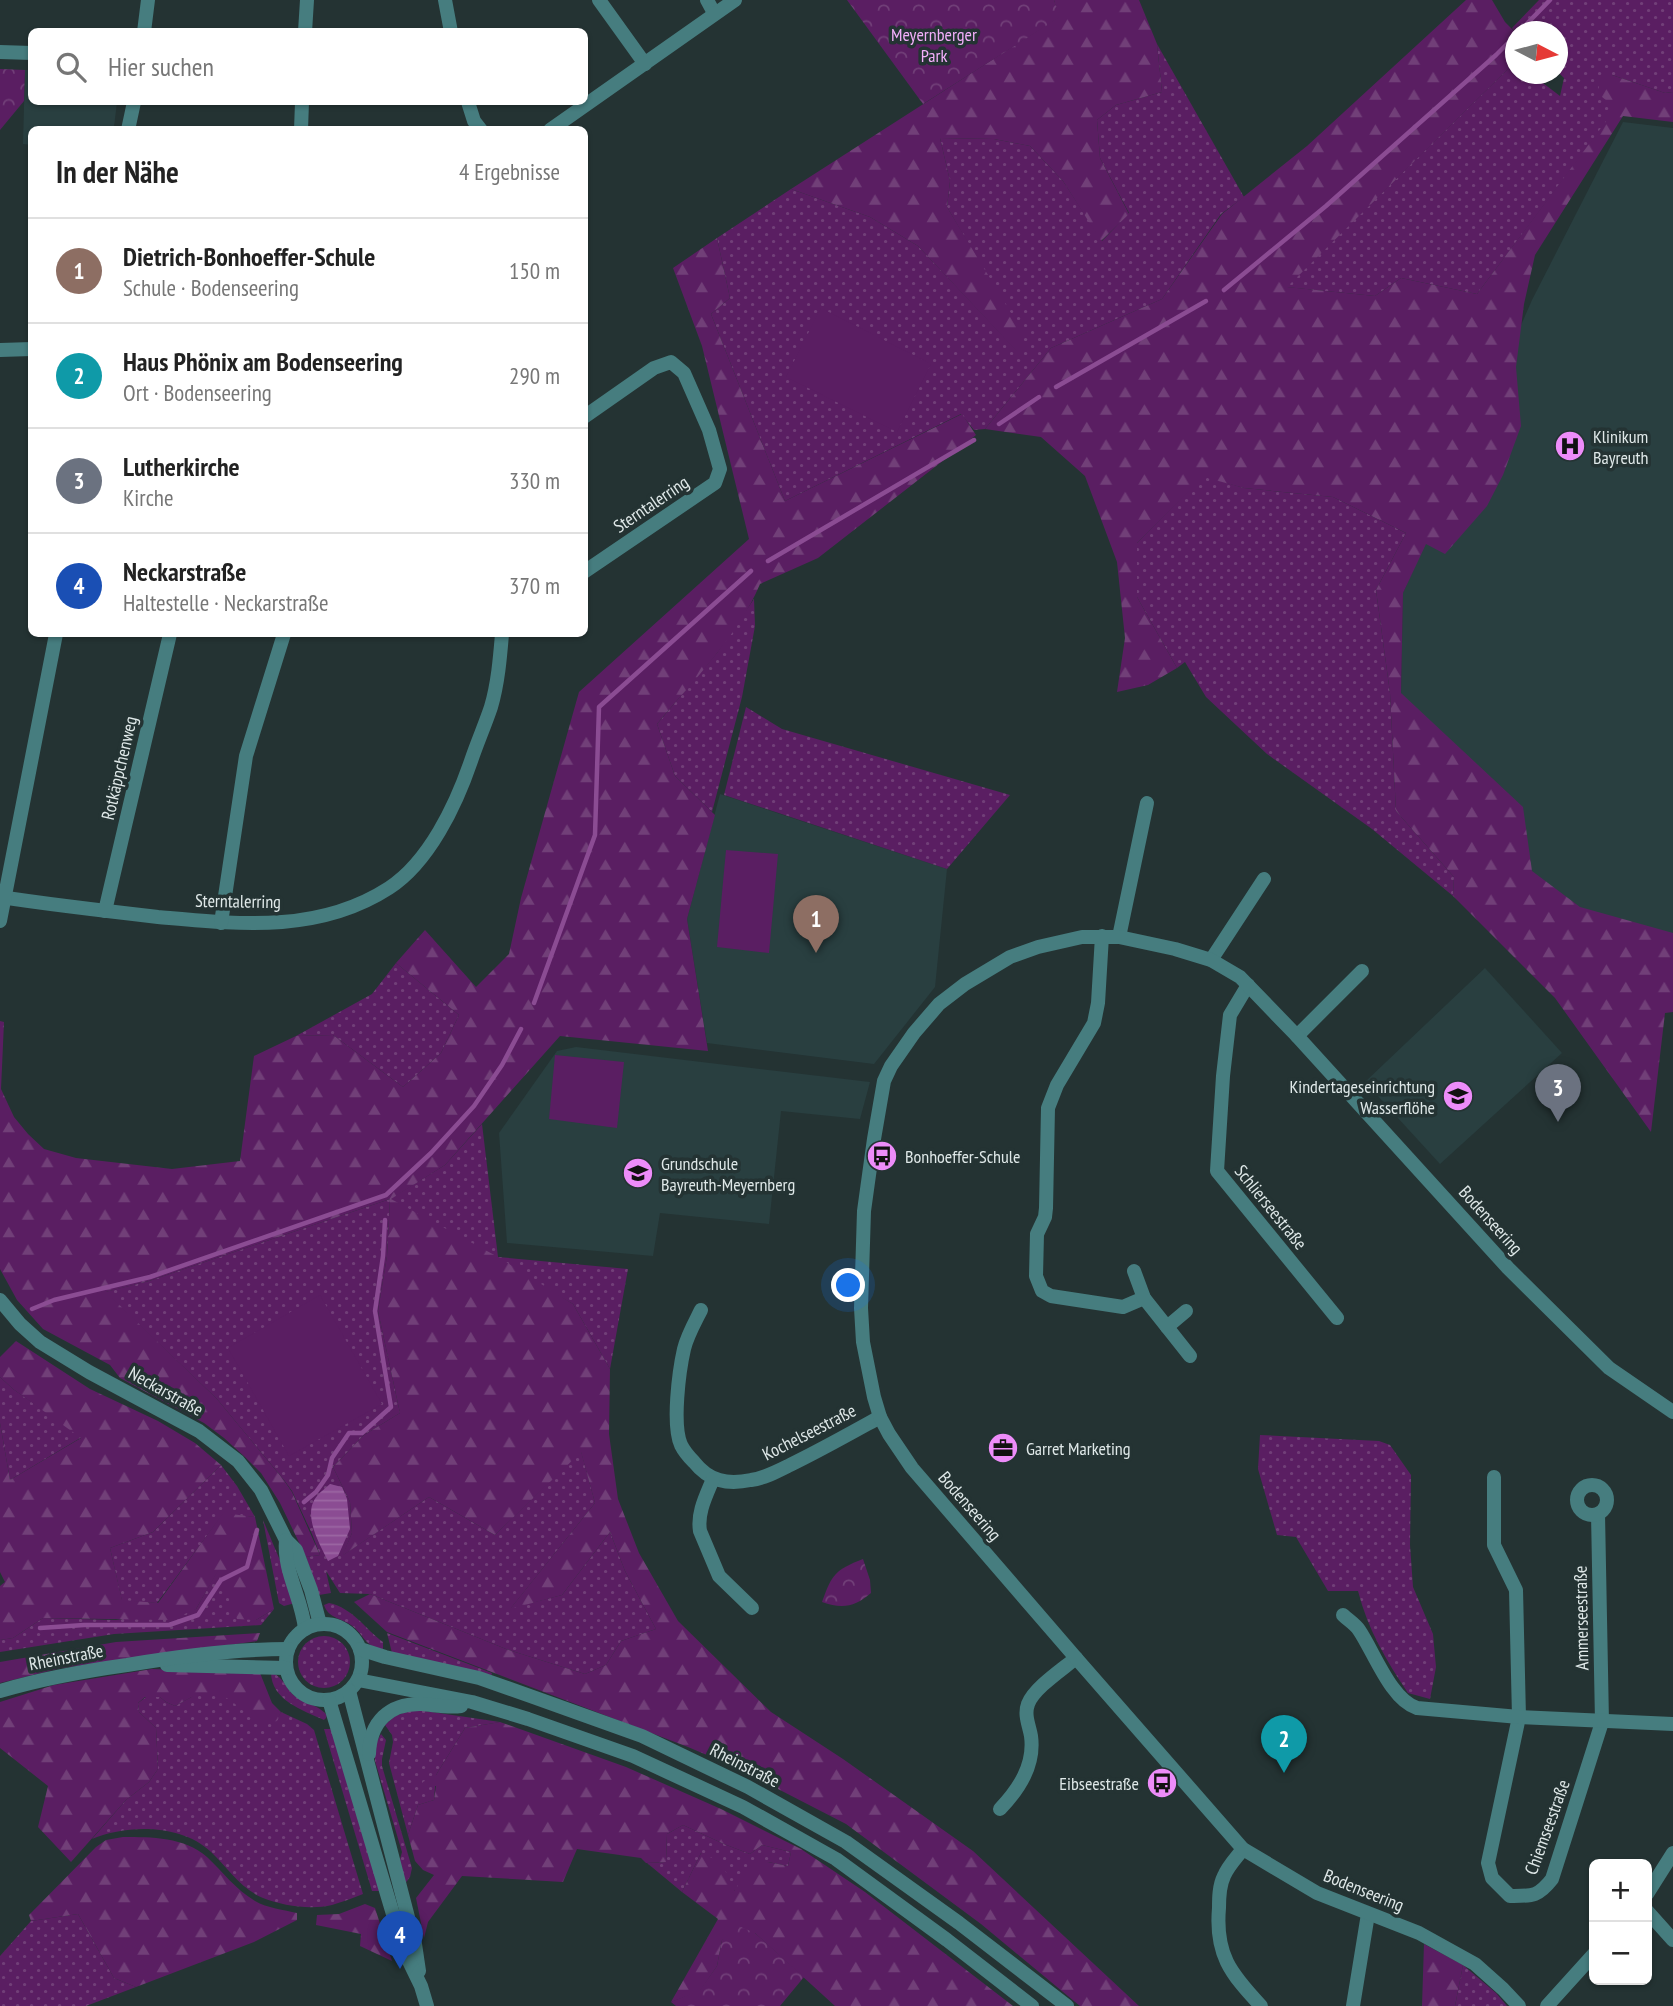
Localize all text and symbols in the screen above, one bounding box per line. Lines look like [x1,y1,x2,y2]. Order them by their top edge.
north arrow [1505,21,1568,84]
park label: Meyernberger Park [891,23,977,67]
search box [28,28,588,105]
icon: search [52,48,90,86]
text: Hier suchen [108,50,214,83]
text: In der Nähe [56,152,179,191]
text: 4 Ergebnisse [459,157,560,186]
text: Dietrich-Bonhoeffer-Schule [123,240,375,273]
text: 1 [74,256,85,285]
text: 150 m [509,256,560,285]
text: Schule · Bodenseering [123,273,299,302]
text: Haus Phönix am Bodenseering [123,345,403,378]
text: 2 [74,361,85,390]
text: 290 m [509,361,560,390]
text: Ort · Bodenseering [123,378,272,407]
place label: Klinikum Bayreuth [1593,425,1649,469]
hospital icon: Klinikum Bayreuth [1553,429,1587,463]
text: Lutherkirche [123,450,240,483]
text: 3 [74,466,85,495]
text: 330 m [509,466,560,495]
street label: Sterntalerring [609,470,693,538]
text: Kirche [123,483,173,512]
text: Neckarstraße [123,555,246,588]
text: 4 [74,571,85,600]
text: 370 m [509,571,560,600]
text: Haltestelle · Neckarstraße [123,588,328,617]
street label: Rotkäppchenweg [96,714,142,822]
street label: Sterntalerring [195,889,281,913]
pin: 1 [793,895,839,953]
pin: 3 [1535,1064,1581,1122]
place label: Kindertageseinrichtung Wasserflöhe [1289,1075,1435,1119]
school or university icon: Kindertageseinrichtung Wasserflöhe [1441,1079,1475,1113]
bus stop icon: Bonhoeffer-Schule [865,1139,899,1173]
place label: Bonhoeffer-Schule [905,1145,1020,1168]
place label: Grundschule Bayreuth-Meyernberg [661,1152,795,1196]
school or university icon: Grundschule Bayreuth-Meyernberg [621,1156,655,1190]
street label: Schlierseestraße [1230,1160,1312,1254]
street label: Bodenseering [1454,1181,1528,1259]
your location [831,1268,865,1302]
street label: Neckarstraße [125,1361,207,1421]
street label: Kochelseestraße [758,1399,860,1465]
office icon: Garret Marketing [986,1431,1020,1465]
place label: Garret Marketing [1026,1437,1131,1460]
street label: Bodenseering [934,1466,1006,1546]
street label: Ammerseestraße [1569,1566,1593,1670]
street label: Rheinstraße [27,1639,105,1675]
pin: 2 [1261,1715,1307,1773]
street label: Rheinstraße [706,1738,784,1792]
bus stop icon: Eibseestraße [1145,1766,1179,1800]
place label: Eibseestraße [1059,1772,1139,1795]
street label: Chiemseestraße [1519,1776,1575,1878]
map controls [1589,1859,1652,1985]
button: + [1589,1859,1652,1922]
street label: Bodenseering [1320,1863,1408,1917]
pin: 4 [377,1911,423,1969]
button: − [1589,1922,1652,1985]

